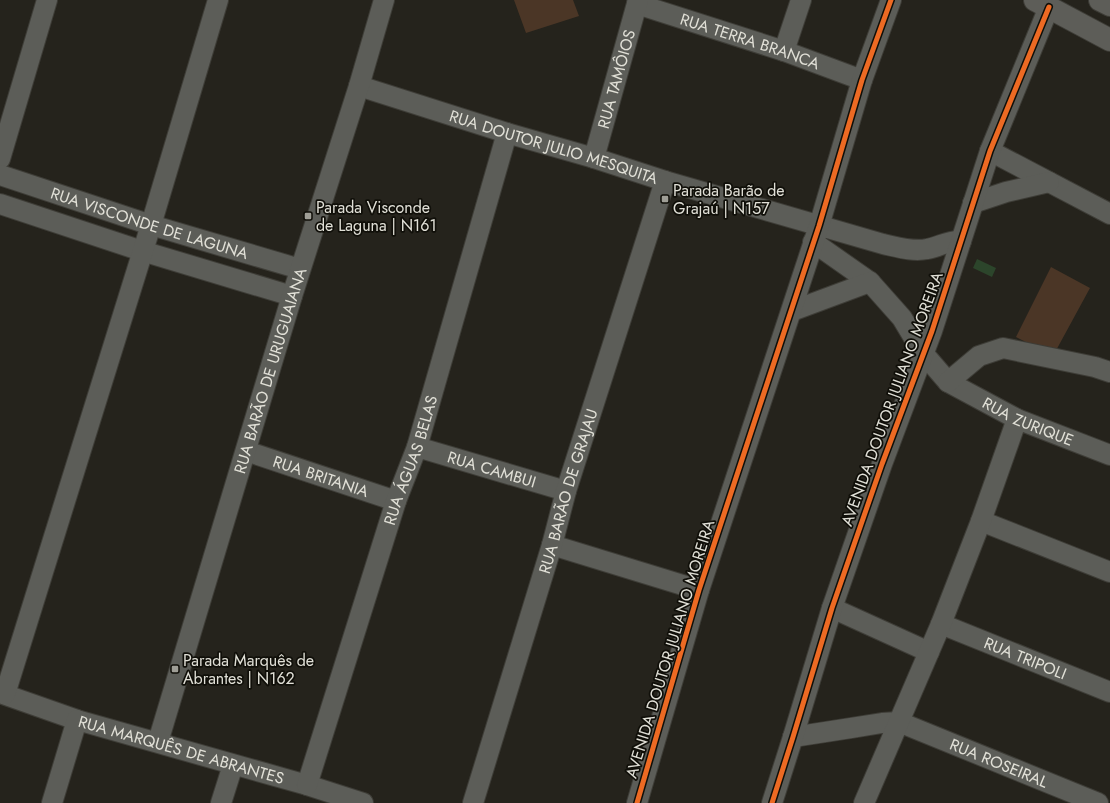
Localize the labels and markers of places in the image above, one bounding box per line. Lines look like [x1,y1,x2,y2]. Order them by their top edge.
place label: Parada Barão de Grajaú | N157 [673,179,785,220]
marker: Parada Barão de Grajaú | N157 [660,194,670,204]
place label: Parada Visconde de Laguna | N161 [316,196,437,237]
marker: Parada Visconde de Laguna | N161 [303,211,313,221]
place label: Parada Marquês de Abrantes | N162 [183,649,314,690]
marker: Parada Marquês de Abrantes | N162 [170,664,180,674]

